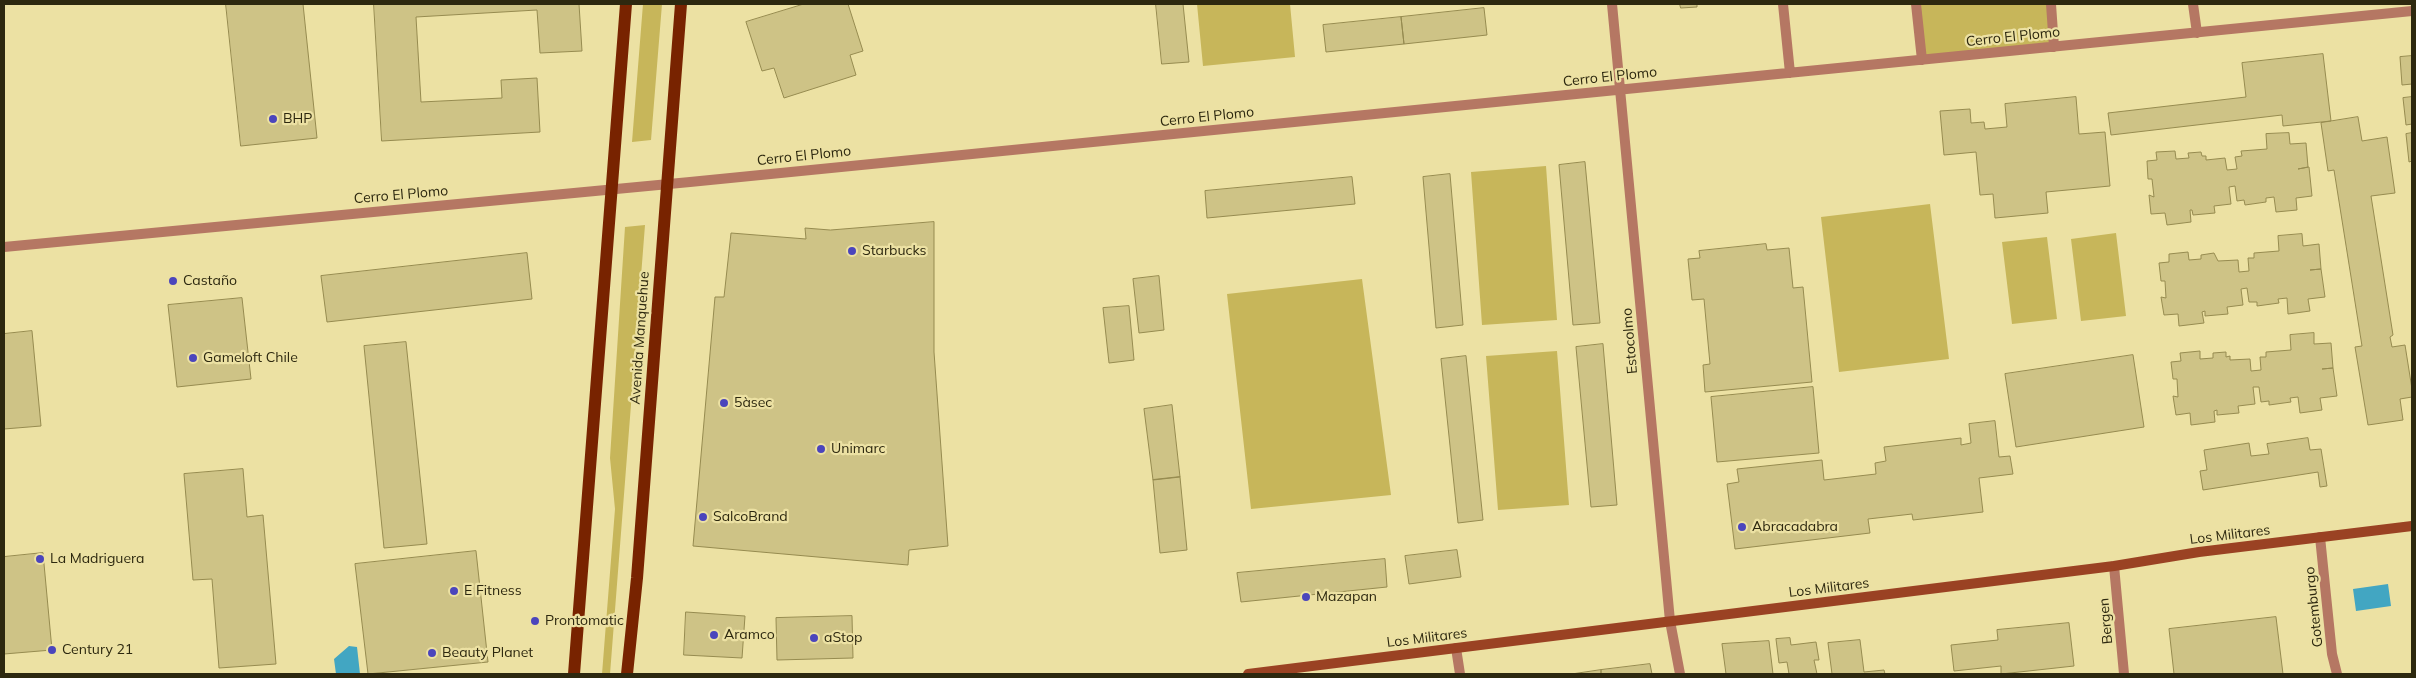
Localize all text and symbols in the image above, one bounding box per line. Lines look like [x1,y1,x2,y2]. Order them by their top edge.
street label: Cerro El Plomo [1965,24,2061,50]
street label: Cerro El Plomo [1562,64,1658,90]
street label: Cerro El Plomo [1159,104,1255,130]
place label: BHP [283,111,312,127]
marker: BHP [267,113,279,125]
street label: Cerro El Plomo [756,143,852,169]
street label: Cerro El Plomo [353,183,449,207]
place label: Starbucks [862,243,927,259]
marker: Starbucks [846,245,858,257]
street label: Avenida Manquehue [627,271,653,405]
place label: Castaño [183,273,237,289]
marker: Castaño [167,275,179,287]
street label: Estocolmo [1619,307,1641,375]
place label: Gameloft Chile [203,350,298,366]
marker: Gameloft Chile [187,352,199,364]
place label: 5àsec [734,395,772,411]
marker: 5àsec [718,397,730,409]
place label: Unimarc [831,441,885,457]
marker: Unimarc [815,443,827,455]
place label: SalcoBrand [713,509,788,525]
marker: SalcoBrand [697,511,709,523]
place label: Abracadabra [1752,519,1838,535]
marker: Abracadabra [1736,521,1748,533]
street label: Los Militares [2189,522,2271,548]
place label: La Madriguera [50,551,144,567]
marker: La Madriguera [34,553,46,565]
street label: Gotemburgo [2301,566,2327,648]
street label: Los Militares [1788,575,1870,601]
place label: E Fitness [464,583,522,599]
marker: E Fitness [448,585,460,597]
place label: Mazapan [1316,589,1377,605]
marker: Mazapan [1300,591,1312,603]
street label: Bergen [2096,597,2116,645]
place label: Prontomatic [545,613,624,629]
marker: Prontomatic [529,615,541,627]
street label: Los Militares [1386,625,1468,651]
place label: Aramco [724,627,775,643]
marker: Aramco [708,629,720,641]
place label: aStop [824,630,862,646]
marker: aStop [808,632,820,644]
place label: Century 21 [62,642,133,658]
marker: Century 21 [46,644,58,656]
place label: Beauty Planet [442,645,533,661]
marker: Beauty Planet [426,647,438,659]

